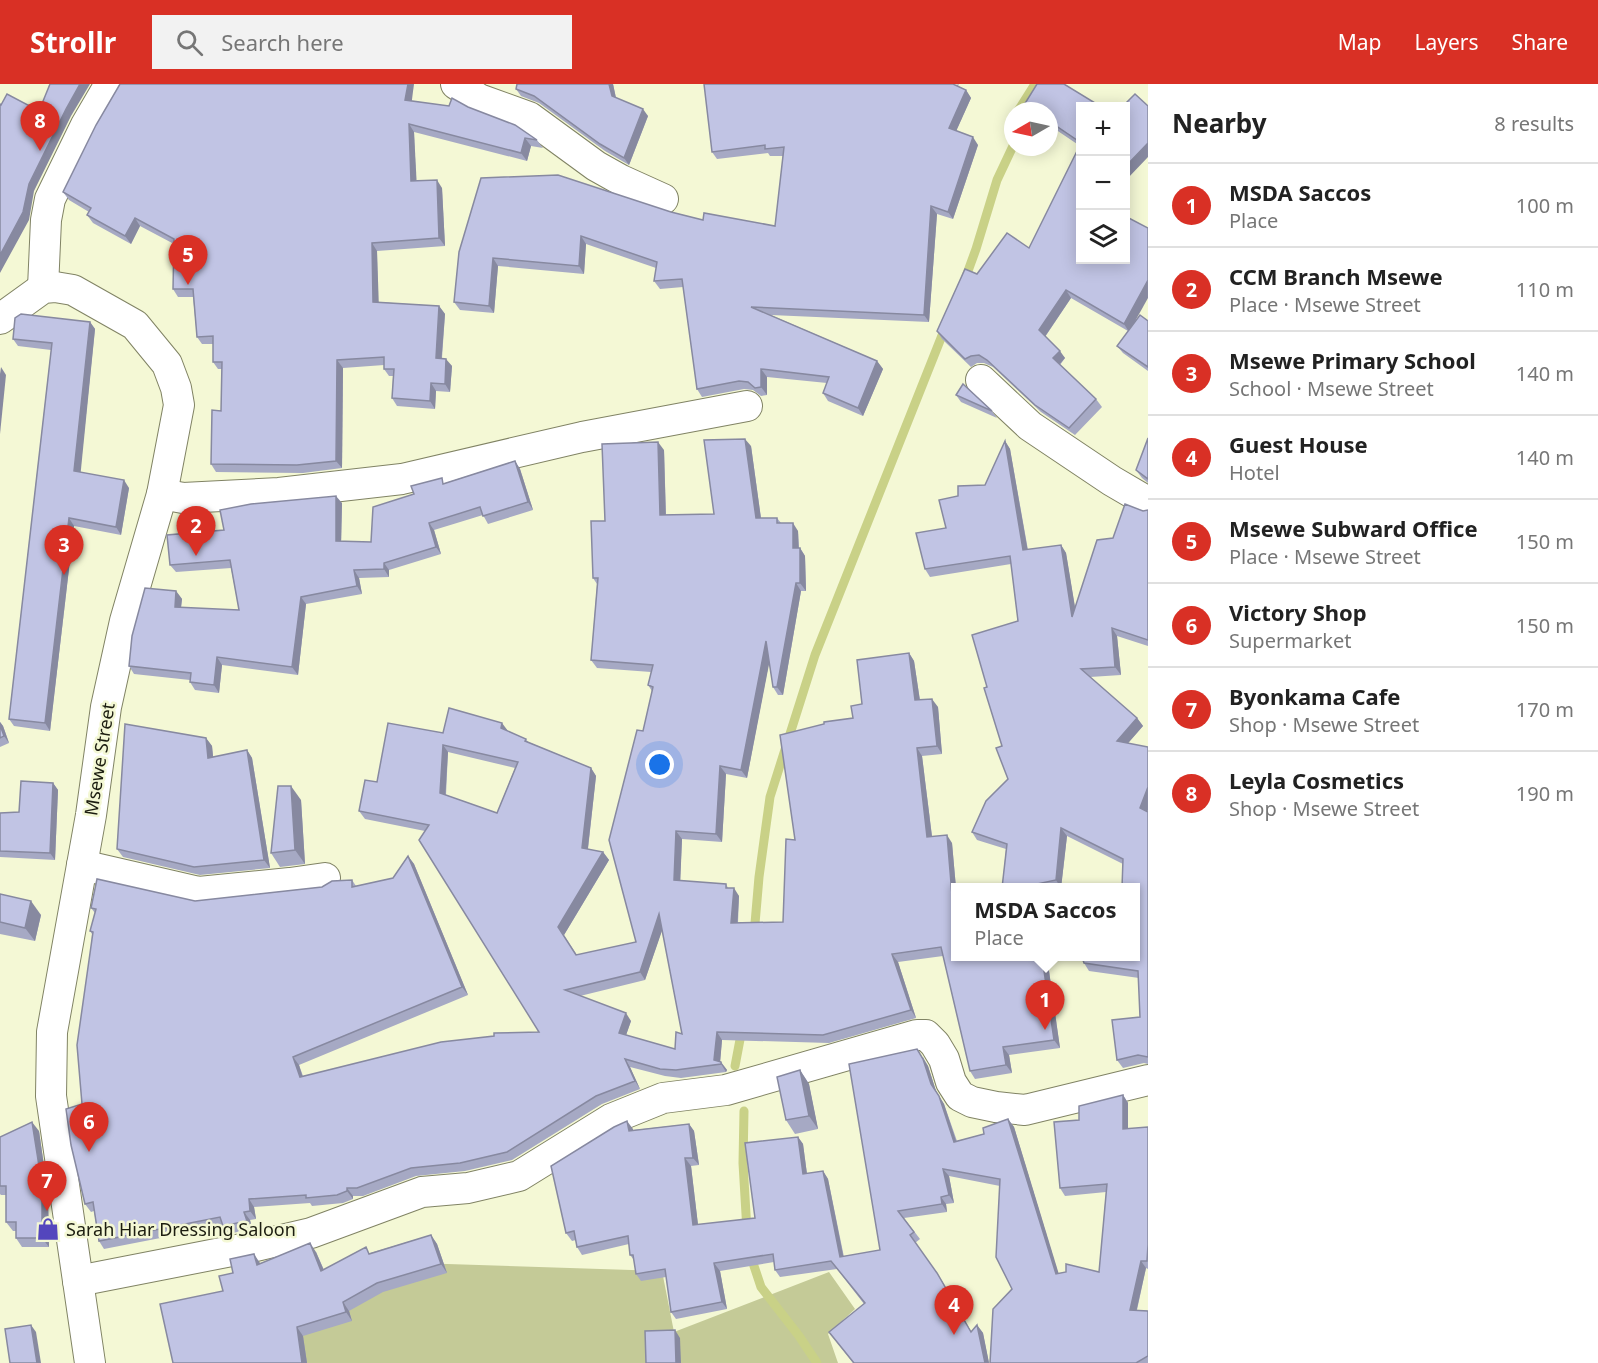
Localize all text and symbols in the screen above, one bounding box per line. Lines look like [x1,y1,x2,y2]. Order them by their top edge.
search box [152,15,572,69]
text: Strollr [30,23,116,61]
icon: search [173,26,206,59]
text: Search here [221,27,344,57]
text: Map [1338,28,1382,56]
text: Layers [1415,28,1479,56]
text: Share [1512,28,1568,56]
pin: 8 [20,101,60,151]
north arrow [1004,102,1058,156]
map controls [1076,102,1130,264]
button: + [1076,102,1130,156]
text: Nearby [1172,105,1267,141]
text: 8 results [1494,110,1574,137]
button: − [1076,156,1130,210]
text: MSDA Saccos [1229,177,1371,207]
text: 1 [1186,192,1197,219]
text: 100 m [1516,192,1574,219]
text: Place [1229,207,1278,234]
button: layers [1076,210,1130,264]
pin: 5 [168,236,207,285]
text: CCM Branch Msewe [1229,261,1443,291]
text: 2 [1186,276,1197,303]
text: 110 m [1516,276,1574,303]
text: Place · Msewe Street [1229,291,1421,318]
text: Msewe Primary School [1229,345,1476,375]
text: 3 [1186,360,1197,387]
text: 140 m [1516,360,1574,387]
text: School · Msewe Street [1229,375,1434,402]
text: Guest House [1229,429,1368,459]
text: 4 [1186,444,1197,471]
text: 140 m [1516,444,1574,471]
text: Hotel [1229,459,1280,486]
pin: 2 [176,506,216,556]
text: Msewe Subward Office [1229,513,1478,543]
pin: 3 [44,526,84,575]
text: 5 [1186,528,1197,555]
text: 150 m [1516,528,1574,555]
text: Place · Msewe Street [1229,543,1421,570]
text: Victory Shop [1229,597,1367,627]
text: 6 [1186,612,1197,639]
text: 150 m [1516,612,1574,639]
text: Supermarket [1229,627,1352,654]
text: Byonkama Cafe [1229,681,1400,711]
text: 7 [1186,696,1197,723]
text: 170 m [1516,696,1574,723]
street label: Msewe Street [78,700,120,817]
text: Shop · Msewe Street [1229,711,1419,738]
your location [645,750,674,779]
text: Leyla Cosmetics [1229,765,1404,795]
text: 8 [1186,780,1197,807]
text: 190 m [1516,780,1574,807]
text: Shop · Msewe Street [1229,795,1419,822]
popup [951,883,1140,961]
text: MSDA Saccos [974,894,1117,924]
text: Place [974,924,1024,951]
pin: 1 [1026,980,1064,1030]
pin: 6 [70,1102,109,1152]
pin: 7 [28,1162,66,1211]
shop icon: Sarah Hiar Dressing Saloon [35,1216,61,1242]
place label: Sarah Hiar Dressing Saloon [66,1217,296,1241]
pin: 4 [934,1286,974,1335]

